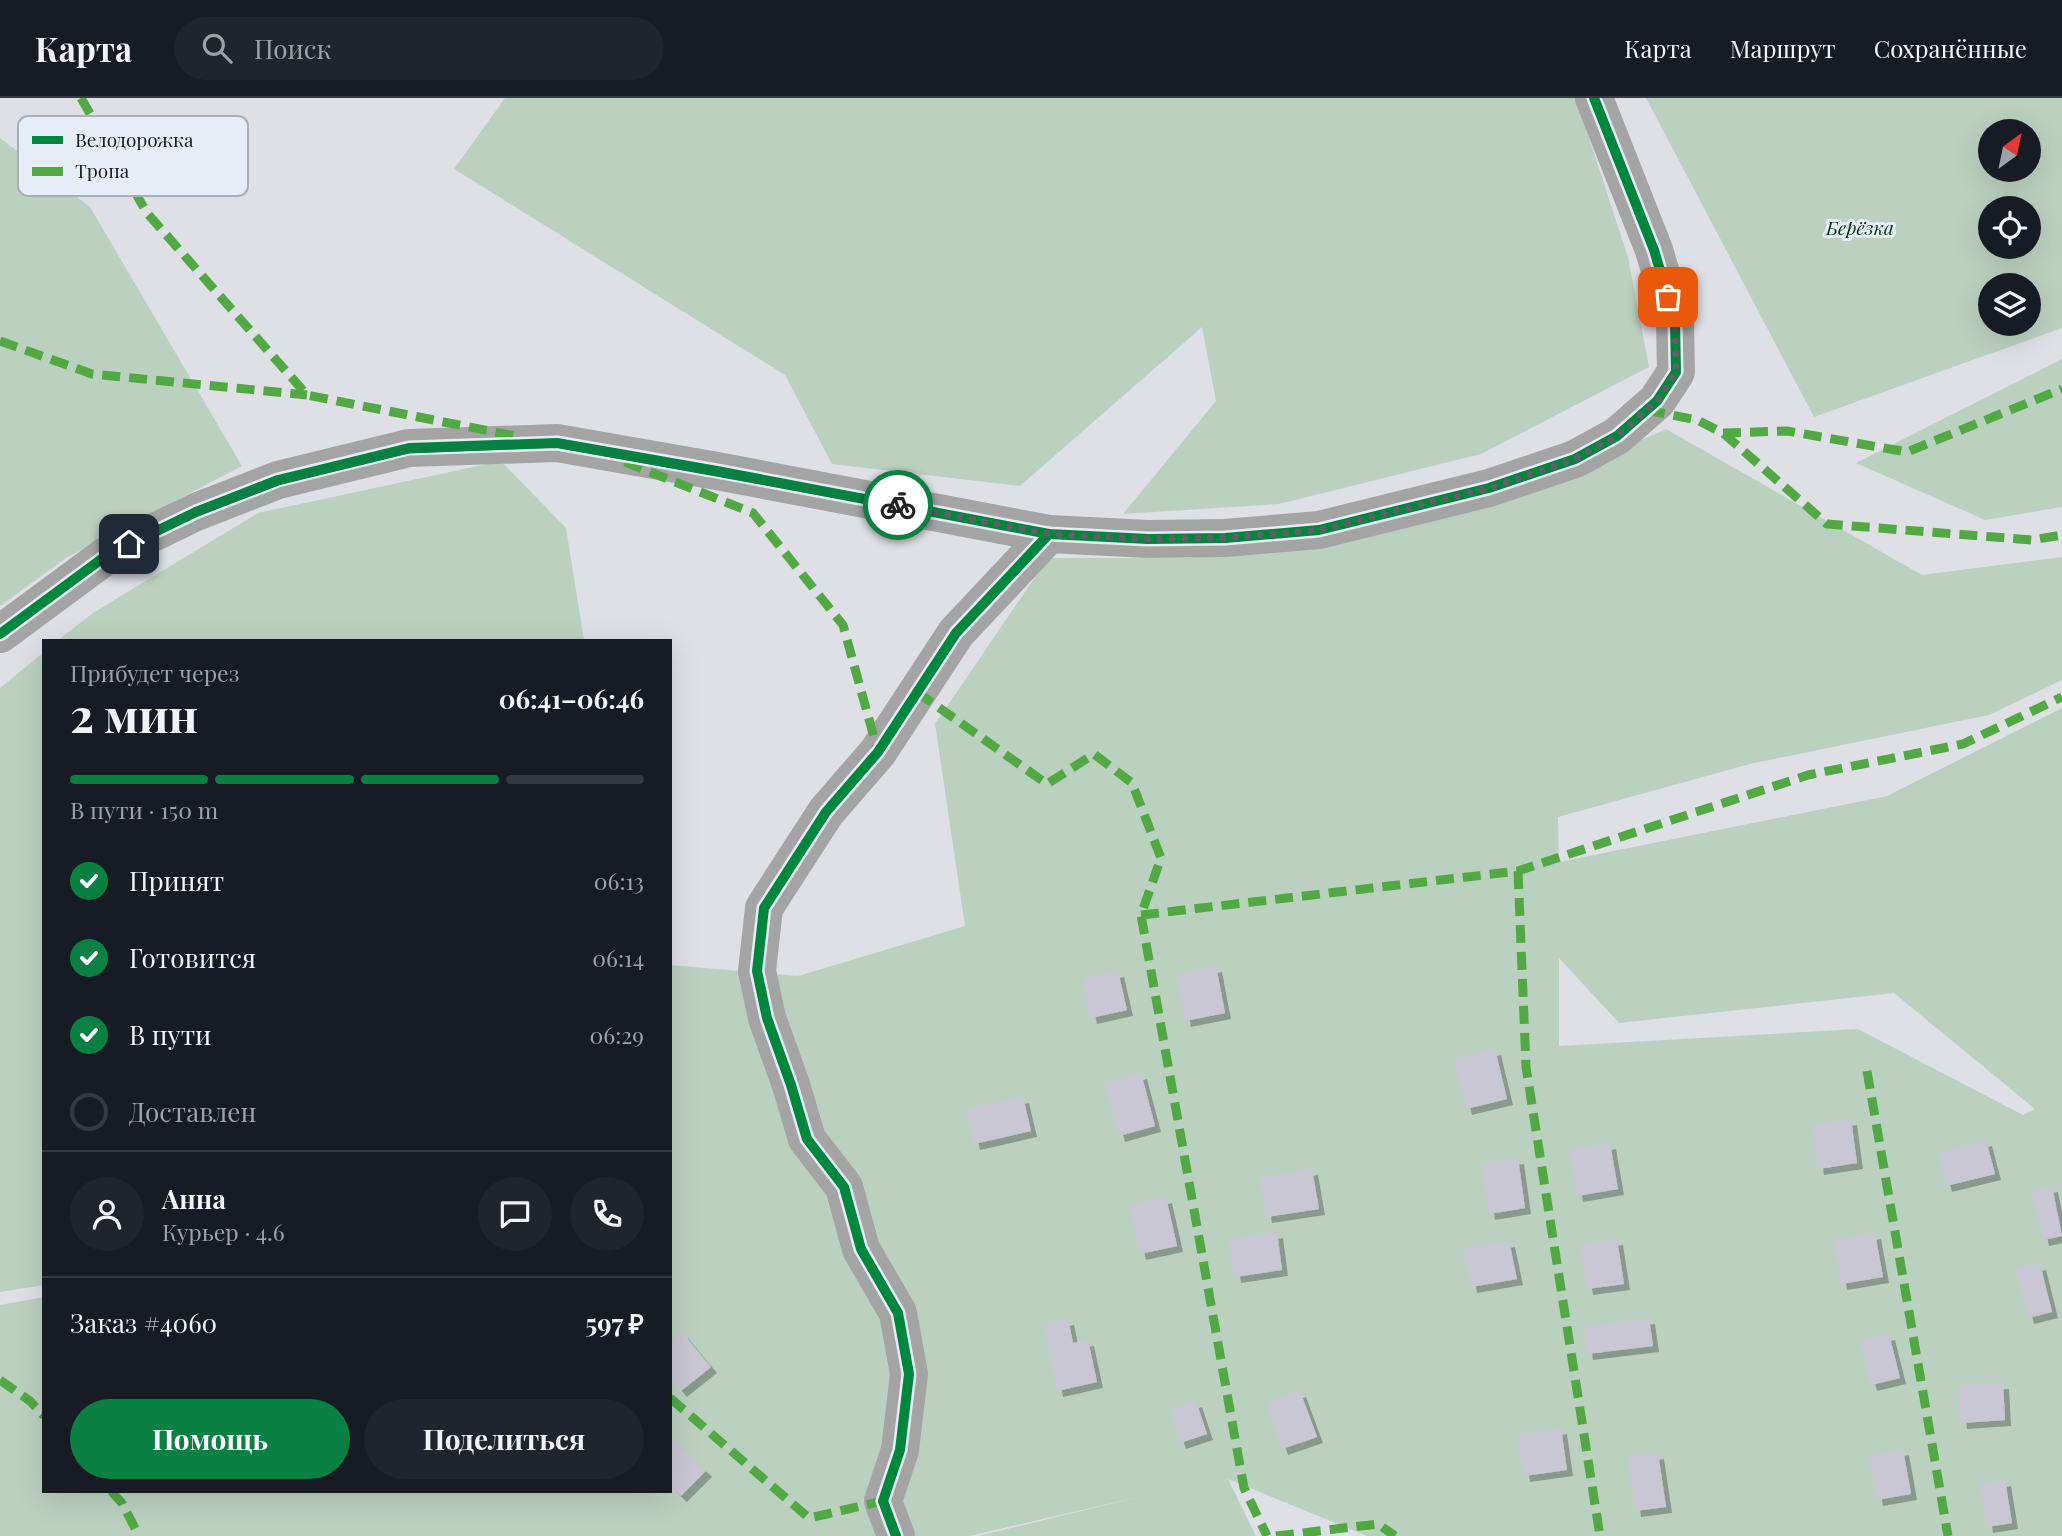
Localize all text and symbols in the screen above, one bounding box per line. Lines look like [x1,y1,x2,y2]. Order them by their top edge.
search box [174,17,664,80]
text: Карта [35,26,132,70]
icon: search [198,29,236,67]
text: Поиск [254,31,331,66]
text: Карта [1624,32,1692,64]
text: Маршрут [1730,32,1836,64]
text: Сохранённые [1874,32,2027,64]
legend [18,116,248,196]
north arrow [1978,119,2040,182]
map controls [1978,119,2041,336]
text: Велодорожка [75,126,194,152]
text: Тропа [75,157,130,183]
button: locate [1978,196,2041,259]
park label: Берёзка [1825,214,1894,240]
pin [1638,267,1698,327]
button: layers [1978,273,2041,336]
icon: bag [1649,278,1687,316]
courier [863,470,933,540]
icon: bike [879,486,917,524]
pin [99,514,159,574]
icon: home [110,525,148,563]
text: Прибудет через [70,657,239,688]
text: 06:41–06:46 [499,681,644,716]
text: 2 мин [70,683,198,745]
text: В пути · 150 m [70,794,218,825]
icon: check [70,862,108,900]
text: Принят [129,863,224,898]
text: 06:13 [594,865,644,896]
icon: check [70,939,108,977]
text: Готовится [129,940,256,975]
text: 06:14 [592,942,644,973]
icon: check [70,1016,108,1054]
text: В пути [129,1017,211,1052]
text: 06:29 [589,1019,644,1050]
text: Доставлен [129,1094,256,1129]
button: person [70,1177,144,1251]
button: chat [478,1177,552,1251]
button: phone [570,1177,644,1251]
text: Анна [162,1181,226,1216]
text: Курьер · 4.6 [162,1216,285,1247]
text: Заказ #4060 [70,1305,217,1340]
text: 597 ₽ [585,1305,644,1340]
button: Помощь [70,1399,350,1479]
button: Поделиться [364,1399,644,1479]

